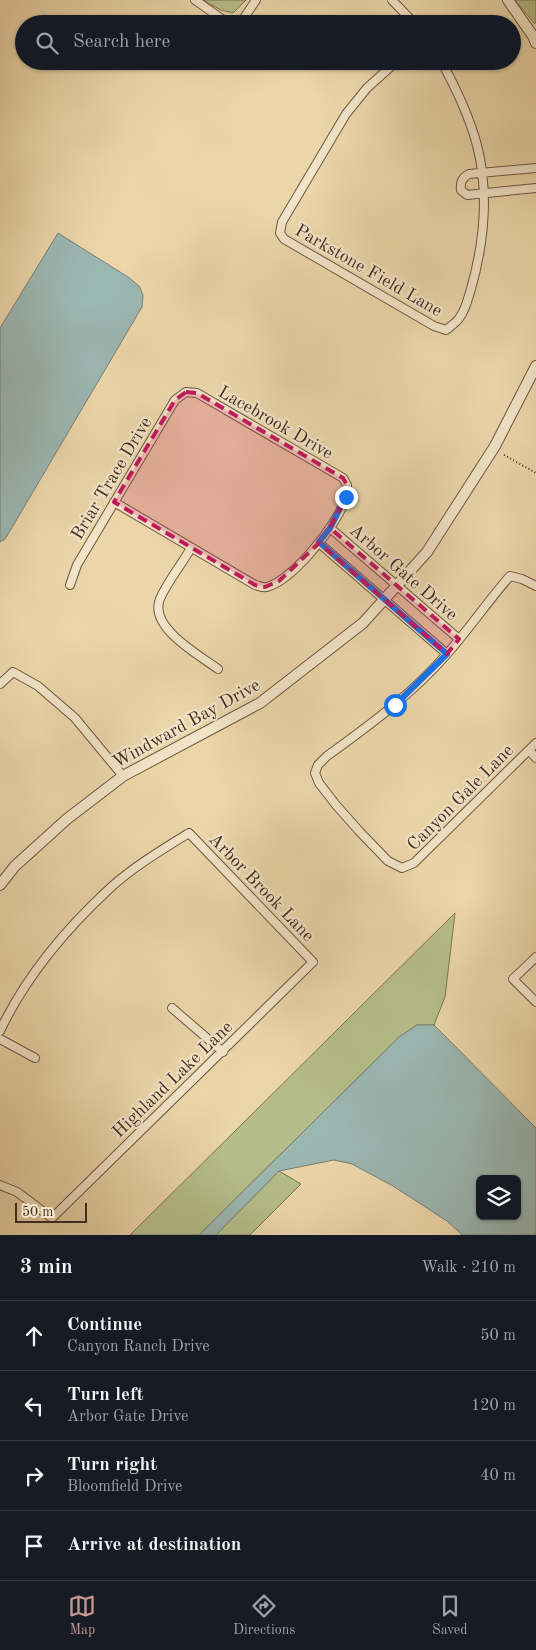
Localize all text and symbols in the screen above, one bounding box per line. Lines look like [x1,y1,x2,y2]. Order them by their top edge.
search box [15,15,521,70]
icon: search [33,29,61,57]
text: Search here [73,33,170,52]
street label: Parkstone Field Lane [292,221,445,320]
street label: Lacebrook Drive [215,383,336,463]
street label: Briar Trace Drive [68,414,155,543]
route end [335,486,358,509]
street label: Arbor Gate Drive [346,521,461,624]
street label: Windward Bay Drive [110,676,263,772]
route start [384,694,407,717]
street label: Canyon Gale Lane [404,741,517,854]
street label: Arbor Brook Lane [205,830,317,945]
street label: Highland Lake Lane [109,1018,236,1141]
map controls [476,1175,521,1220]
button: layers [476,1175,521,1220]
scale bar [15,1200,88,1223]
text: 50 m [22,1205,53,1219]
text: 3 min [20,1257,73,1278]
text: Walk · 210 m [421,1260,516,1276]
text: Continue [67,1316,142,1335]
icon: ahead [20,1322,48,1350]
text: 50 m [480,1328,516,1344]
text: Canyon Ranch Drive [67,1339,210,1355]
text: Turn left [67,1386,144,1405]
icon: left [20,1392,48,1420]
text: 120 m [471,1398,516,1414]
text: Arbor Gate Drive [67,1409,188,1425]
text: Turn right [67,1456,157,1475]
icon: right [20,1462,48,1490]
text: 40 m [480,1468,516,1484]
text: Bloomfield Drive [67,1479,182,1495]
icon: arrive [20,1532,48,1560]
text: Arrive at destination [67,1536,241,1555]
tab: Map [68,1592,96,1639]
tab: Directions [233,1592,295,1639]
tab: Saved [432,1592,468,1639]

